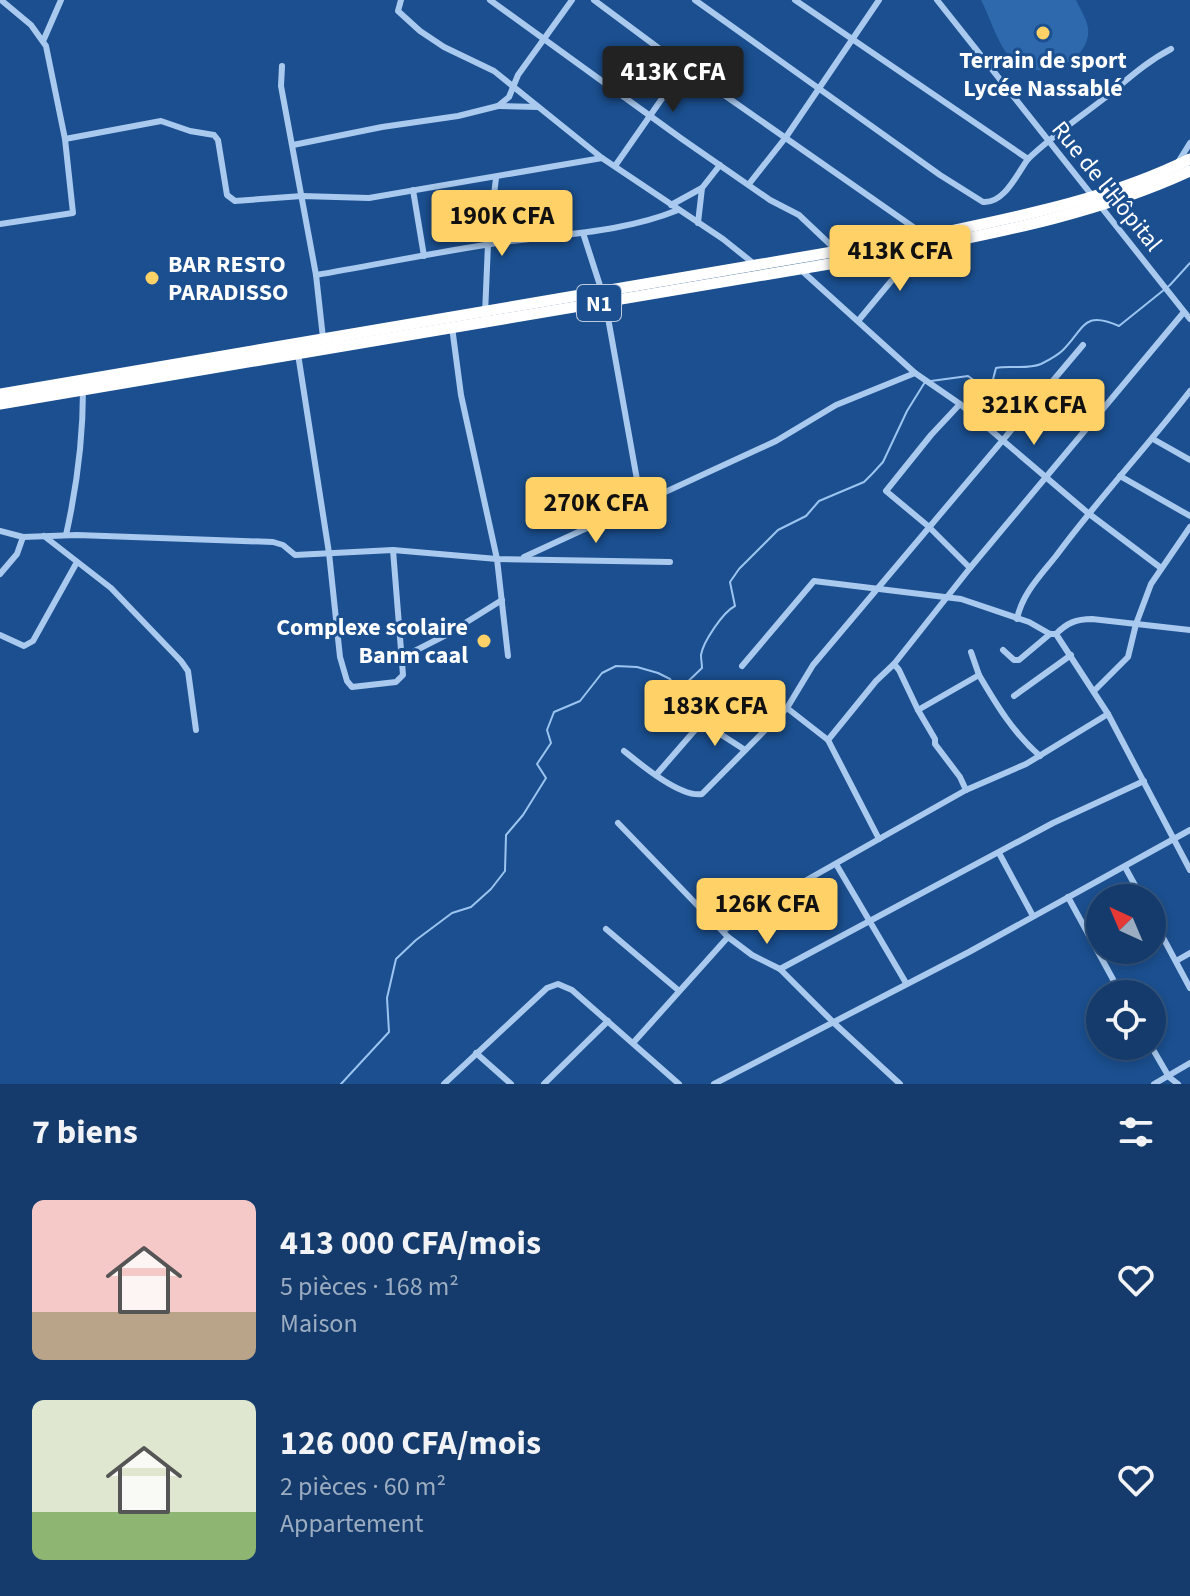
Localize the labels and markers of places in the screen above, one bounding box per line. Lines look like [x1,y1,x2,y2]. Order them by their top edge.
marker: Terrain de sport Lycée Nassablé [1034,24,1052,42]
place label: Terrain de sport Lycée Nassablé [959,43,1127,106]
pin: 413K CFA [590,46,756,114]
pin: 190K CFA [419,190,585,258]
pin: 413K CFA [817,225,983,293]
place label: BAR RESTO PARADISSO [168,247,288,310]
marker: BAR RESTO PARADISSO [143,269,161,287]
pin: 321K CFA [951,379,1117,447]
pin: 270K CFA [513,477,679,545]
place label: Complexe scolaire Banm caal [276,610,468,673]
marker: Complexe scolaire Banm caal [475,632,493,650]
pin: 183K CFA [632,680,798,748]
pin: 126K CFA [684,878,850,946]

